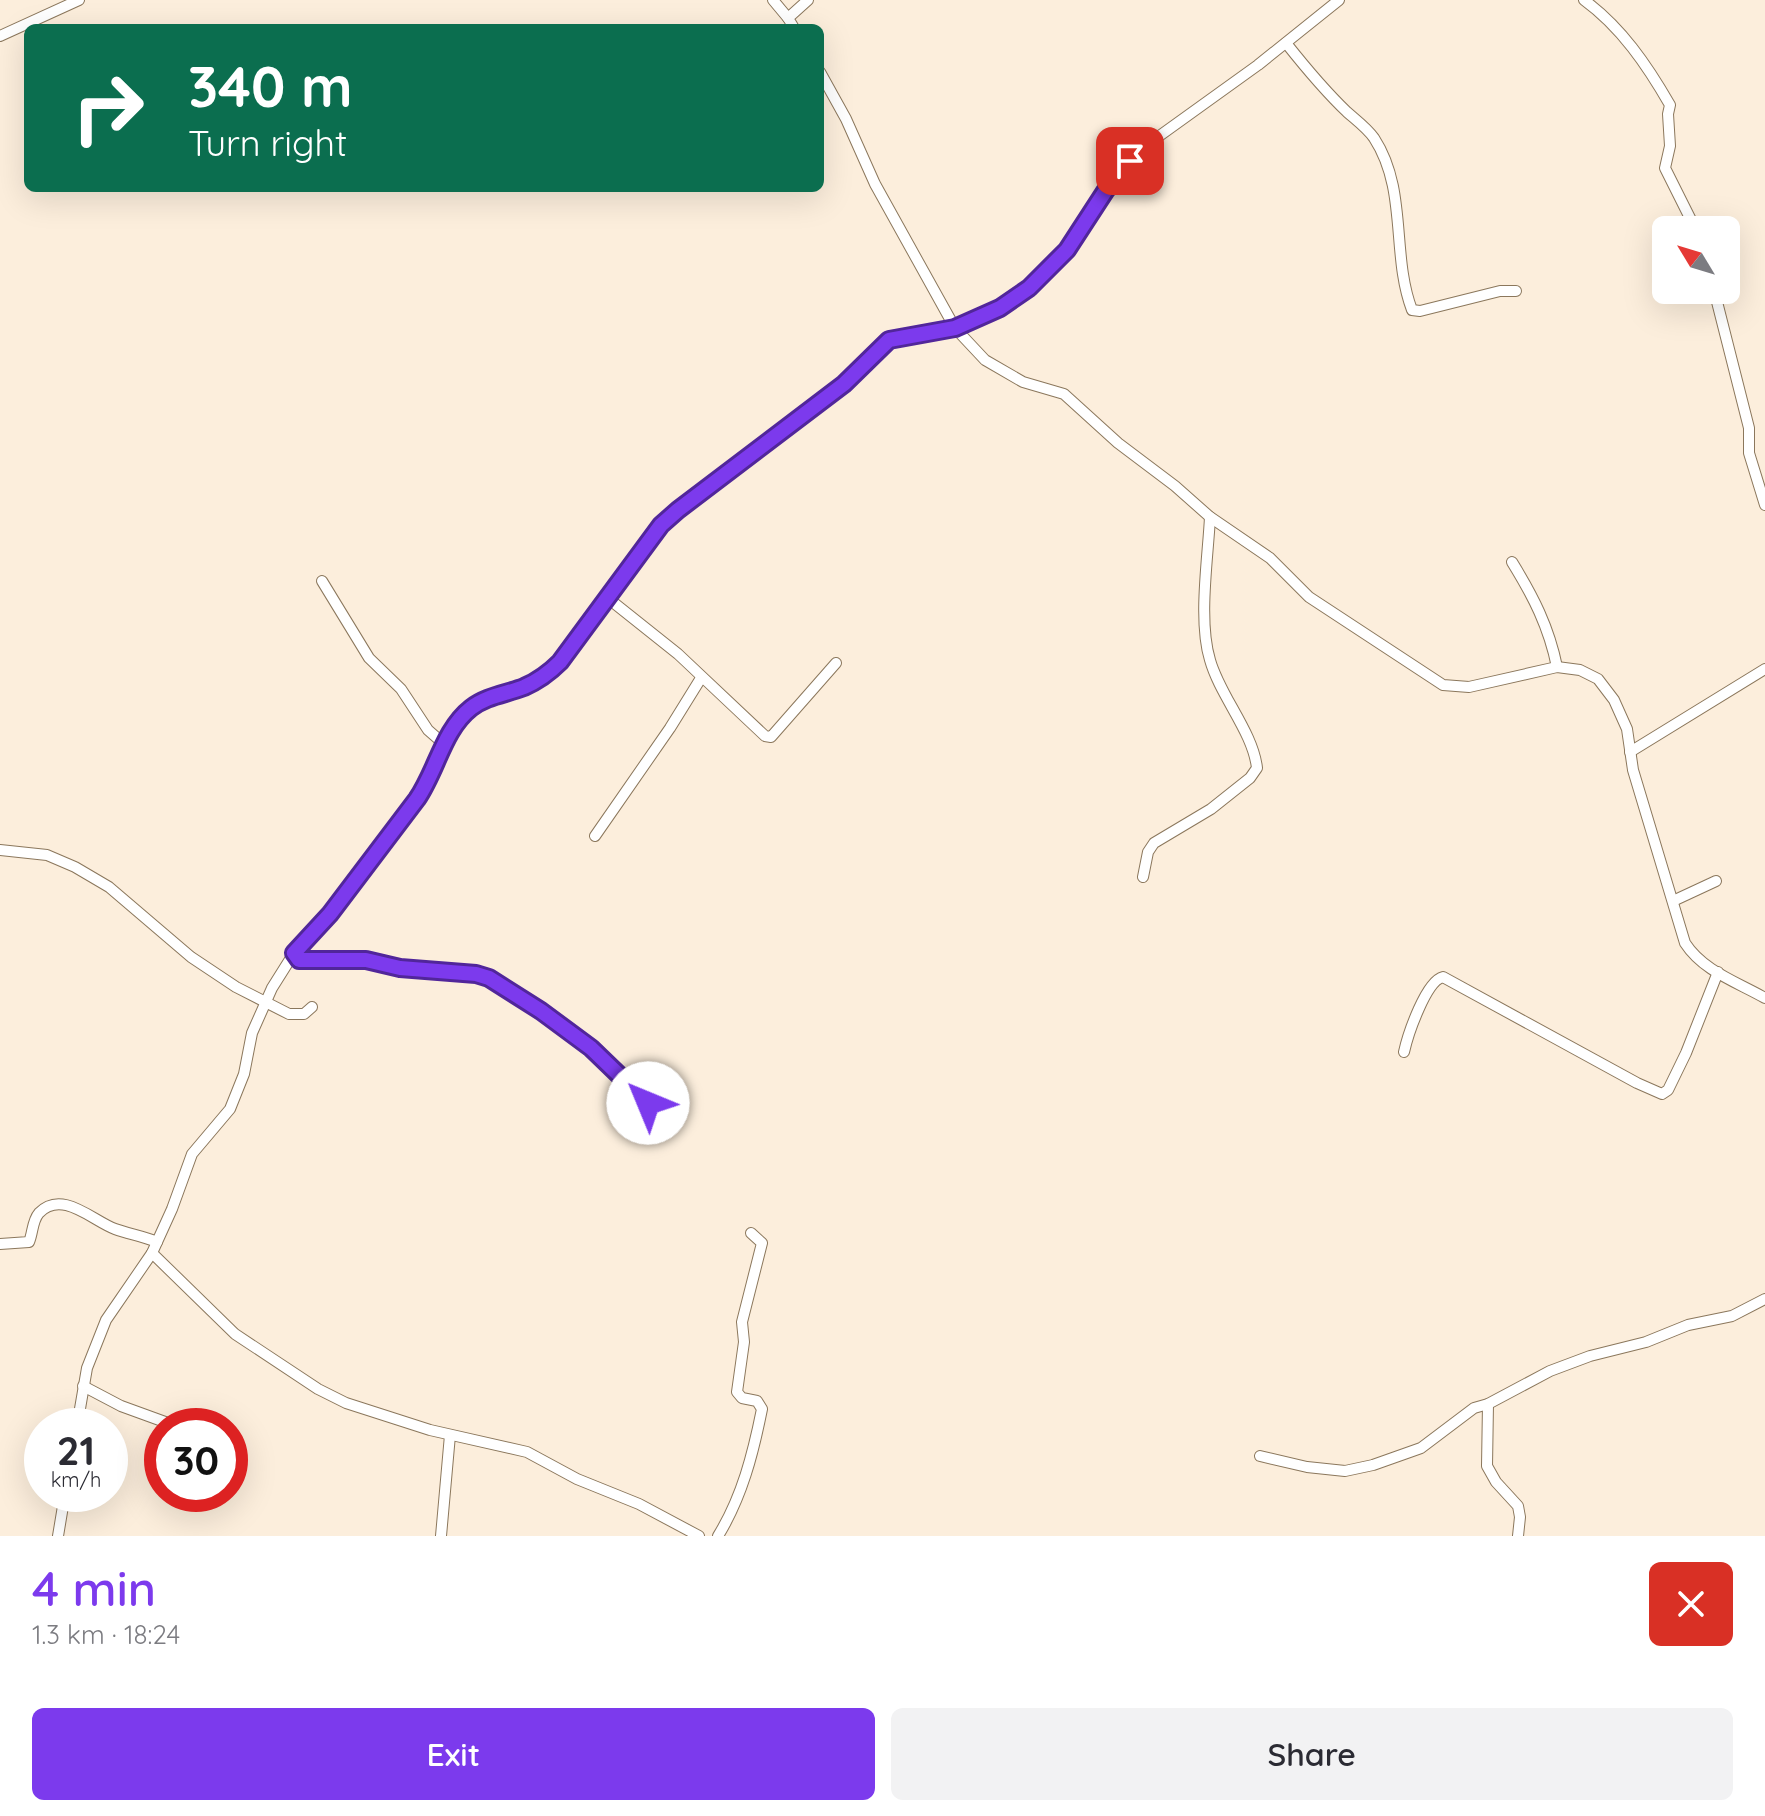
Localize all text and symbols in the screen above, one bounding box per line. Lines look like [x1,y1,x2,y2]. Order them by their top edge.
text: 340 m [188,51,353,121]
icon: right [56,56,160,160]
text: Turn right [188,120,347,165]
pin [1096,127,1164,195]
icon: arrive [1108,139,1152,183]
north arrow [1652,216,1740,304]
map controls [1652,216,1740,304]
position arrow [606,1061,690,1145]
speed limit sign: 30 [144,1408,248,1512]
text: 21 [57,1425,95,1475]
text: km/h [51,1467,101,1492]
text: 4 min [32,1558,156,1618]
button: close [1649,1562,1733,1646]
text: 1.3 km · 18:24 [32,1618,180,1651]
button: Exit [32,1708,875,1800]
button: Share [891,1708,1733,1800]

